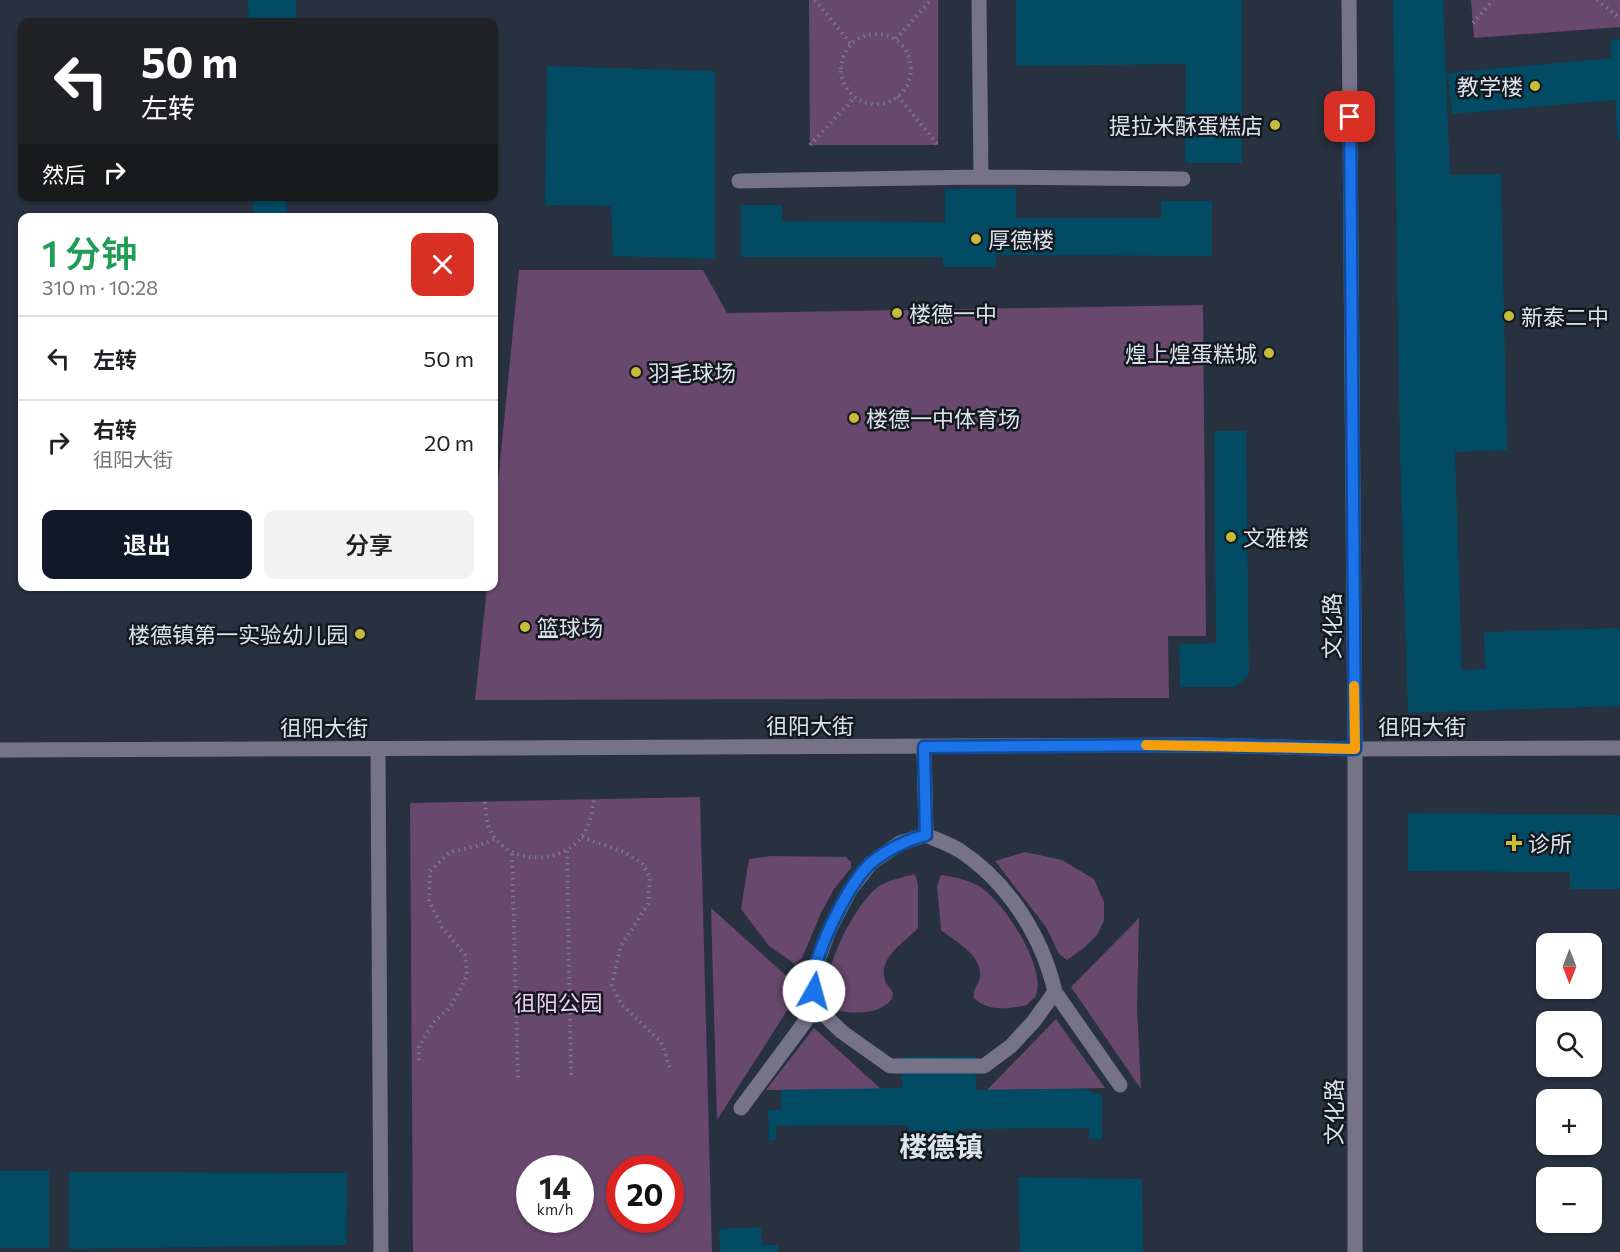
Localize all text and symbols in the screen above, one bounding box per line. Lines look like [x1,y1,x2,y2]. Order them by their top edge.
text: 50 m [141,35,238,87]
icon: left [42,42,120,120]
place label: 教学楼 [1457,73,1523,100]
marker: 教学楼 [1528,79,1542,93]
text: 左转 [141,91,195,124]
pin [1324,91,1375,142]
icon: arrive [1333,100,1366,133]
place label: 提拉米酥蛋糕店 [1109,112,1263,139]
marker: 提拉米酥蛋糕店 [1268,118,1282,132]
icon: right [98,156,131,189]
text: 然后 [42,161,86,188]
place label: 厚德楼 [988,226,1054,253]
text: 1 分钟 [42,230,137,274]
marker: 厚德楼 [969,232,983,246]
button: close [411,233,474,296]
text: 310 m · 10:28 [42,275,158,299]
place label: 楼德一中 [909,300,997,327]
place label: 新泰二中 [1521,303,1609,330]
marker: 楼德一中 [890,306,904,320]
marker: 新泰二中 [1502,309,1516,323]
place label: 煌上煌蛋糕城 [1125,340,1257,367]
icon: left [42,342,75,375]
text: 50 m [424,345,474,372]
text: 左转 [93,346,137,373]
marker: 煌上煌蛋糕城 [1262,346,1276,360]
place label: 羽毛球场 [648,359,736,386]
marker: 羽毛球场 [629,365,643,379]
place label: 楼德一中体育场 [866,405,1020,432]
marker: 楼德一中体育场 [847,411,861,425]
text: 右转 [93,416,137,443]
icon: right [42,426,75,459]
text: 20 m [424,429,474,456]
text: 徂阳大街 [93,447,173,471]
button: 退出 [42,510,252,579]
button: 分享 [264,510,474,579]
place label: 文雅楼 [1243,524,1309,551]
marker: 文雅楼 [1224,530,1238,544]
street label: 文化路 [1318,593,1345,659]
place label: 篮球场 [537,614,603,641]
marker: 篮球场 [518,620,532,634]
place label: 楼德镇第一实验幼儿园 [128,621,348,648]
marker: 楼德镇第一实验幼儿园 [353,627,367,641]
street label: 徂阳大街 [766,712,854,739]
street label: 徂阳大街 [1378,713,1466,740]
street label: 徂阳大街 [280,714,368,741]
place label: 诊所 [1528,830,1572,857]
marker: 诊所 [1505,834,1523,852]
north arrow [1536,933,1602,999]
map controls [1536,933,1602,1233]
position arrow [782,959,846,1023]
park label: 徂阳公园 [514,989,602,1016]
button: search [1536,1011,1602,1077]
street label: 文化路 [1320,1079,1347,1145]
button: + [1536,1089,1602,1155]
district label: 楼德镇 [899,1129,983,1163]
speed limit sign: 20 [606,1155,684,1233]
button: − [1536,1167,1602,1233]
text: 14 [539,1168,571,1205]
text: km/h [537,1200,573,1218]

